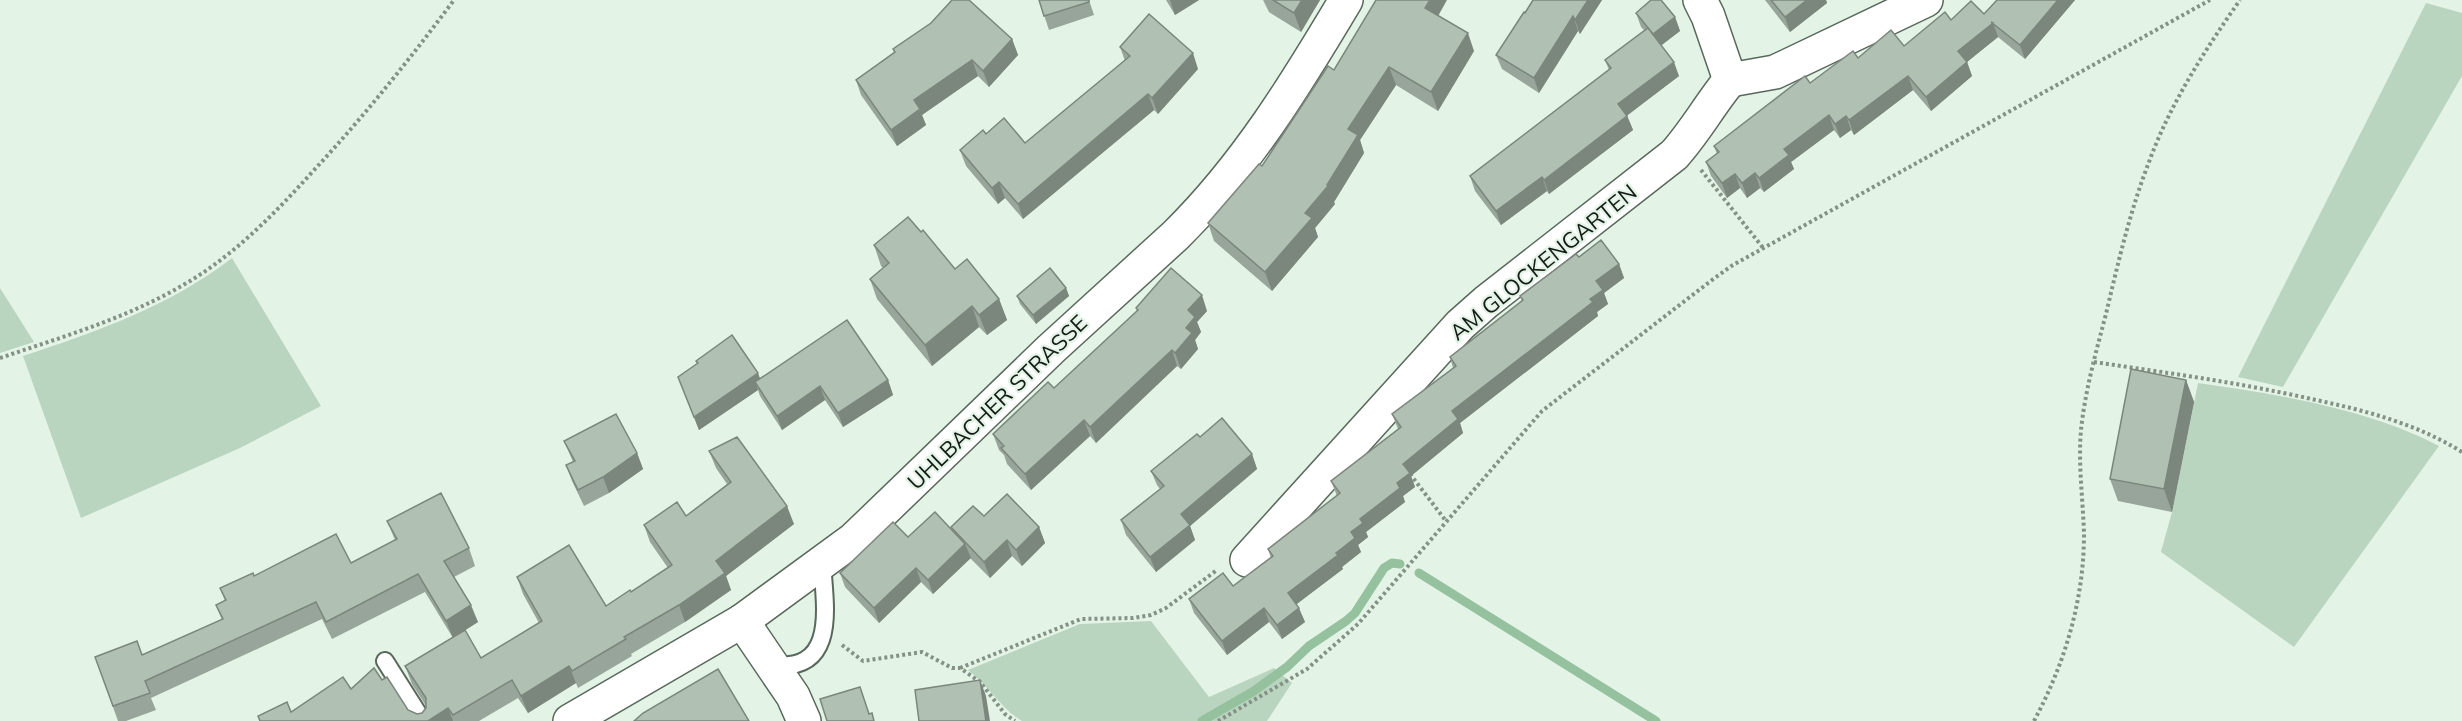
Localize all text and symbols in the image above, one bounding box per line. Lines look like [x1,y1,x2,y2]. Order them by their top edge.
street label: AM GLOCKENGARTEN [1444,178,1642,346]
street label: UHLBACHER STRASSE [901,309,1093,495]

